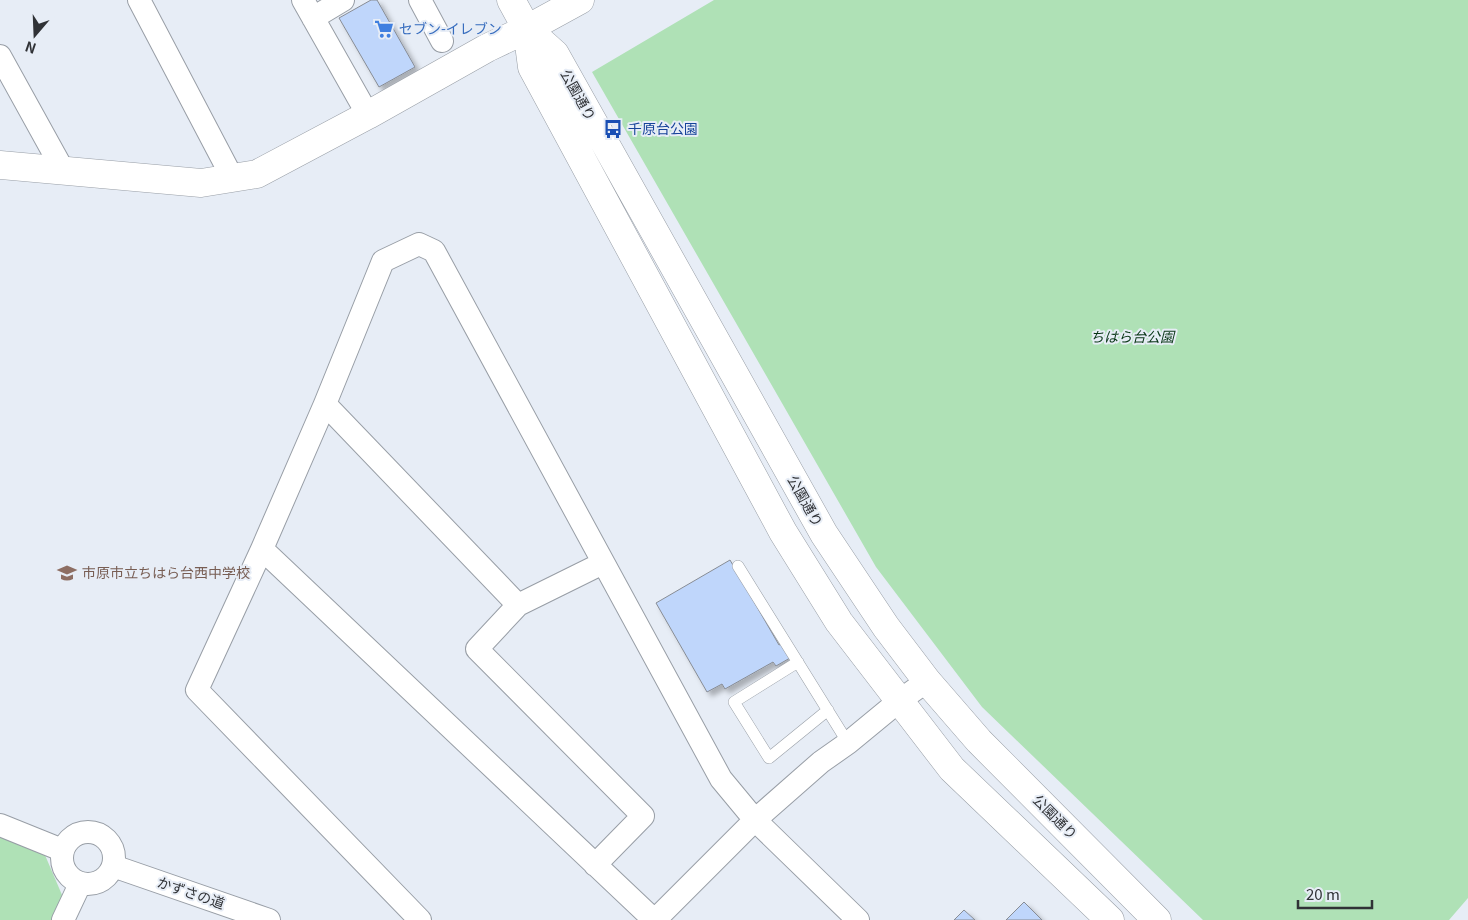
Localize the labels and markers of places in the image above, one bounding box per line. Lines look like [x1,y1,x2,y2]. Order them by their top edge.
supermarket icon: セブン-イレブン [373,18,395,40]
place label: セブン-イレブン [399,18,502,38]
bus stop icon: 千原台公園 [602,118,624,140]
place label: 千原台公園 [628,118,698,138]
school or university icon: 市原市立ちはら台西中学校 [56,562,78,584]
place label: 市原市立ちはら台西中学校 [82,562,250,582]

